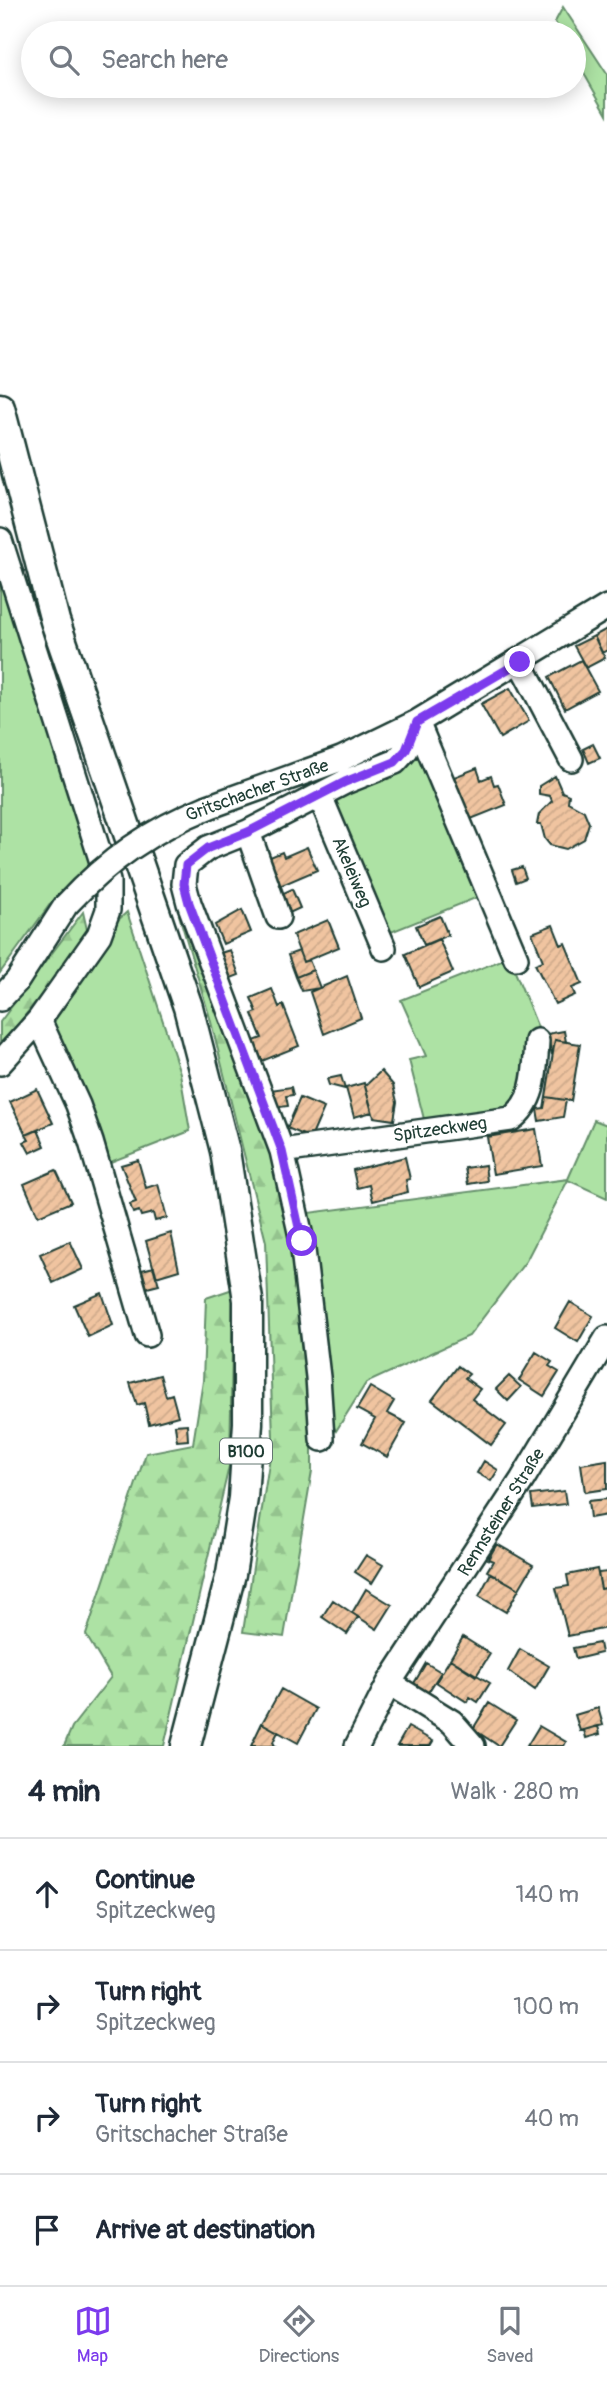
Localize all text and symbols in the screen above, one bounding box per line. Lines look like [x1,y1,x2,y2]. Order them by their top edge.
search box [21,21,586,98]
icon: search [45,41,83,79]
text: Search here [101,44,228,76]
route end [504,646,535,677]
street label: Gritschacher Straße [182,754,332,827]
street label: Akeleiweg [326,833,377,911]
street label: Spitzeckweg [392,1112,488,1147]
route start [286,1225,317,1256]
road number: B100 [220,1438,272,1464]
street label: Rennsteiner Straße [453,1444,550,1581]
text: 4 min [28,1773,101,1810]
text: Walk · 280 m [451,1777,579,1806]
text: Continue [95,1864,195,1896]
icon: ahead [28,1875,66,1913]
text: 140 m [516,1880,579,1909]
text: Spitzeckweg [95,1896,216,1925]
text: Turn right [95,1976,201,2008]
icon: right [28,1987,66,2025]
text: 100 m [513,1992,579,2021]
text: Spitzeckweg [95,2008,216,2037]
text: Turn right [95,2088,201,2120]
icon: right [28,2099,66,2137]
text: 40 m [525,2104,579,2133]
text: Gritschacher Straße [95,2120,288,2149]
icon: arrive [28,2211,66,2249]
text: Arrive at destination [95,2214,315,2246]
tab: Map [74,2302,112,2368]
tab: Directions [259,2302,339,2368]
tab: Saved [486,2302,533,2368]

